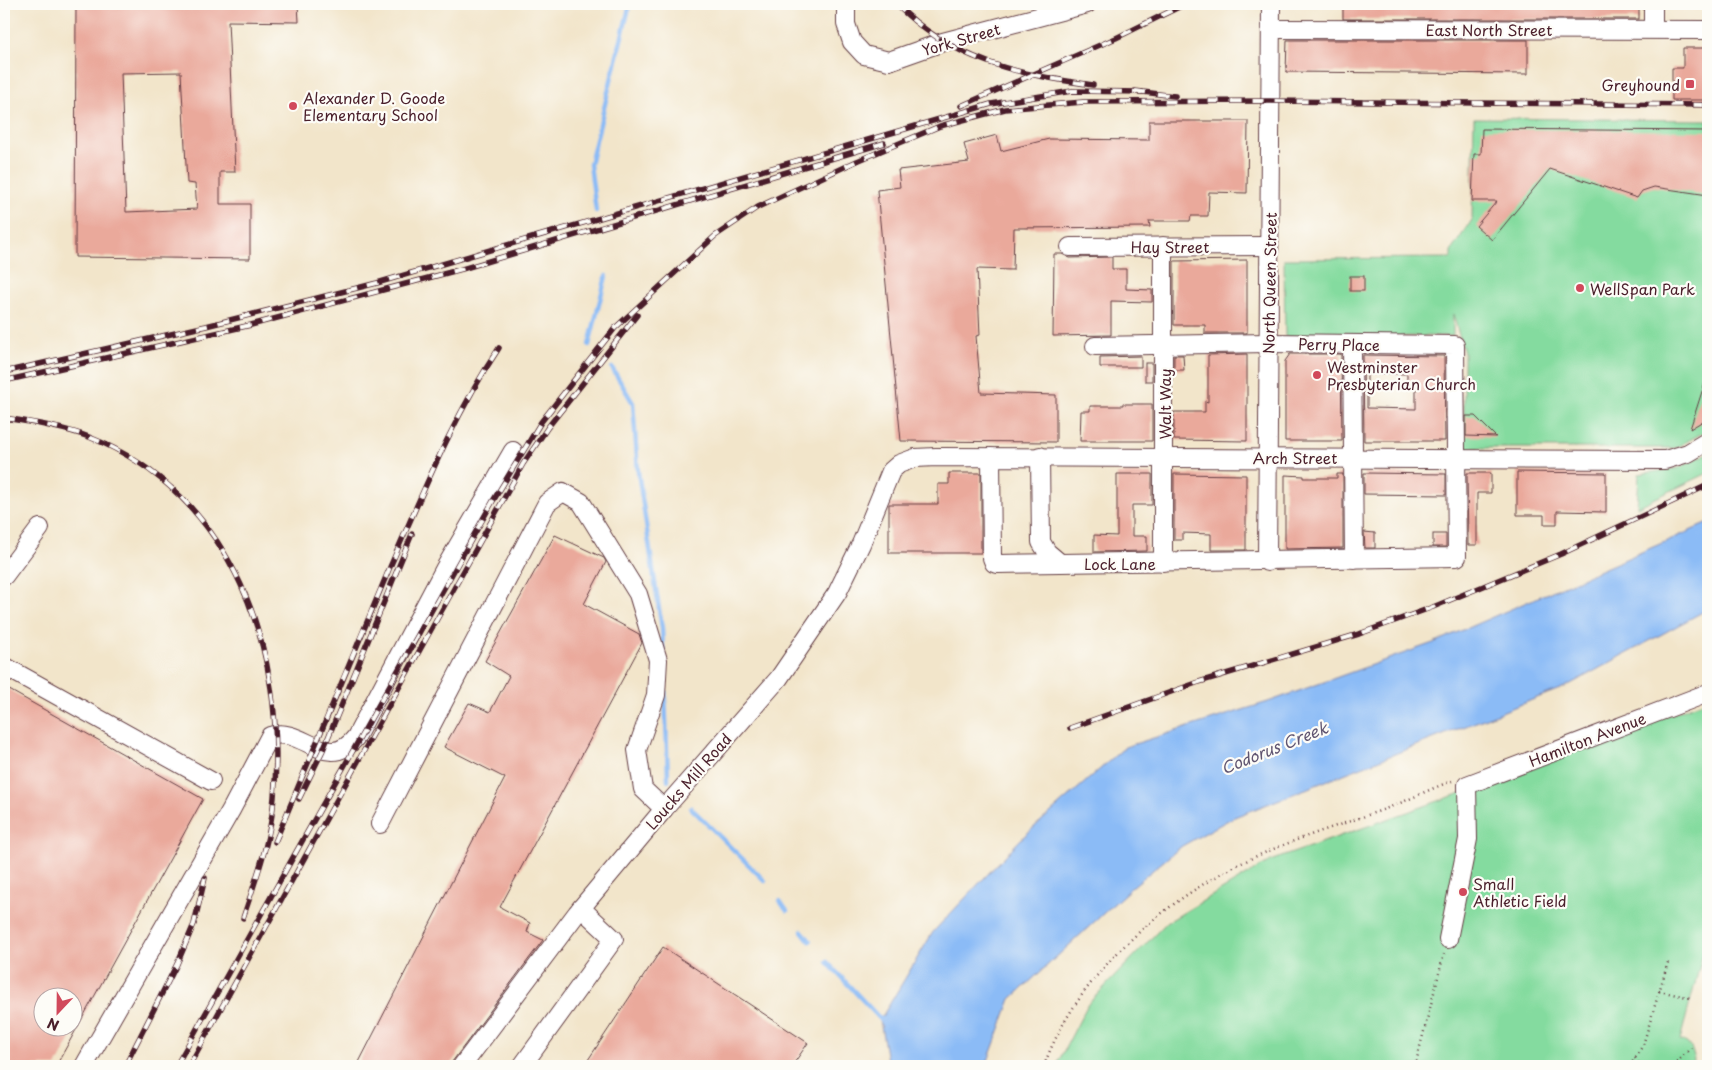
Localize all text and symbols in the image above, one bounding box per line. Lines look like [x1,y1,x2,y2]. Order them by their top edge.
street label: York Street [919,17,1003,61]
street label: East North Street [1426,18,1552,41]
place label: Greyhound [1602,73,1680,96]
marker: Greyhound [1684,78,1696,90]
place label: Alexander D. Goode Elementary School [303,86,445,126]
marker: Alexander D. Goode Elementary School [287,100,299,112]
street label: North Queen Street [1256,212,1282,354]
street label: Hay Street [1131,235,1209,258]
place label: WellSpan Park [1590,277,1695,300]
marker: WellSpan Park [1574,282,1586,294]
street label: Perry Place [1298,332,1380,356]
place label: Westminster Presbyterian Church [1327,355,1476,395]
street label: Walt Way [1153,368,1176,440]
marker: Westminster Presbyterian Church [1311,369,1323,381]
street label: Arch Street [1253,446,1337,469]
street label: Lock Lane [1084,552,1156,575]
street label: Hamilton Avenue [1525,706,1649,772]
water label: Codorus Creek [1217,714,1332,779]
street label: Loucks Mill Road [640,728,736,834]
place label: Small Athletic Field [1473,872,1567,912]
marker: Small Athletic Field [1457,886,1469,898]
north arrow [32,988,82,1038]
text: N [44,1013,62,1036]

